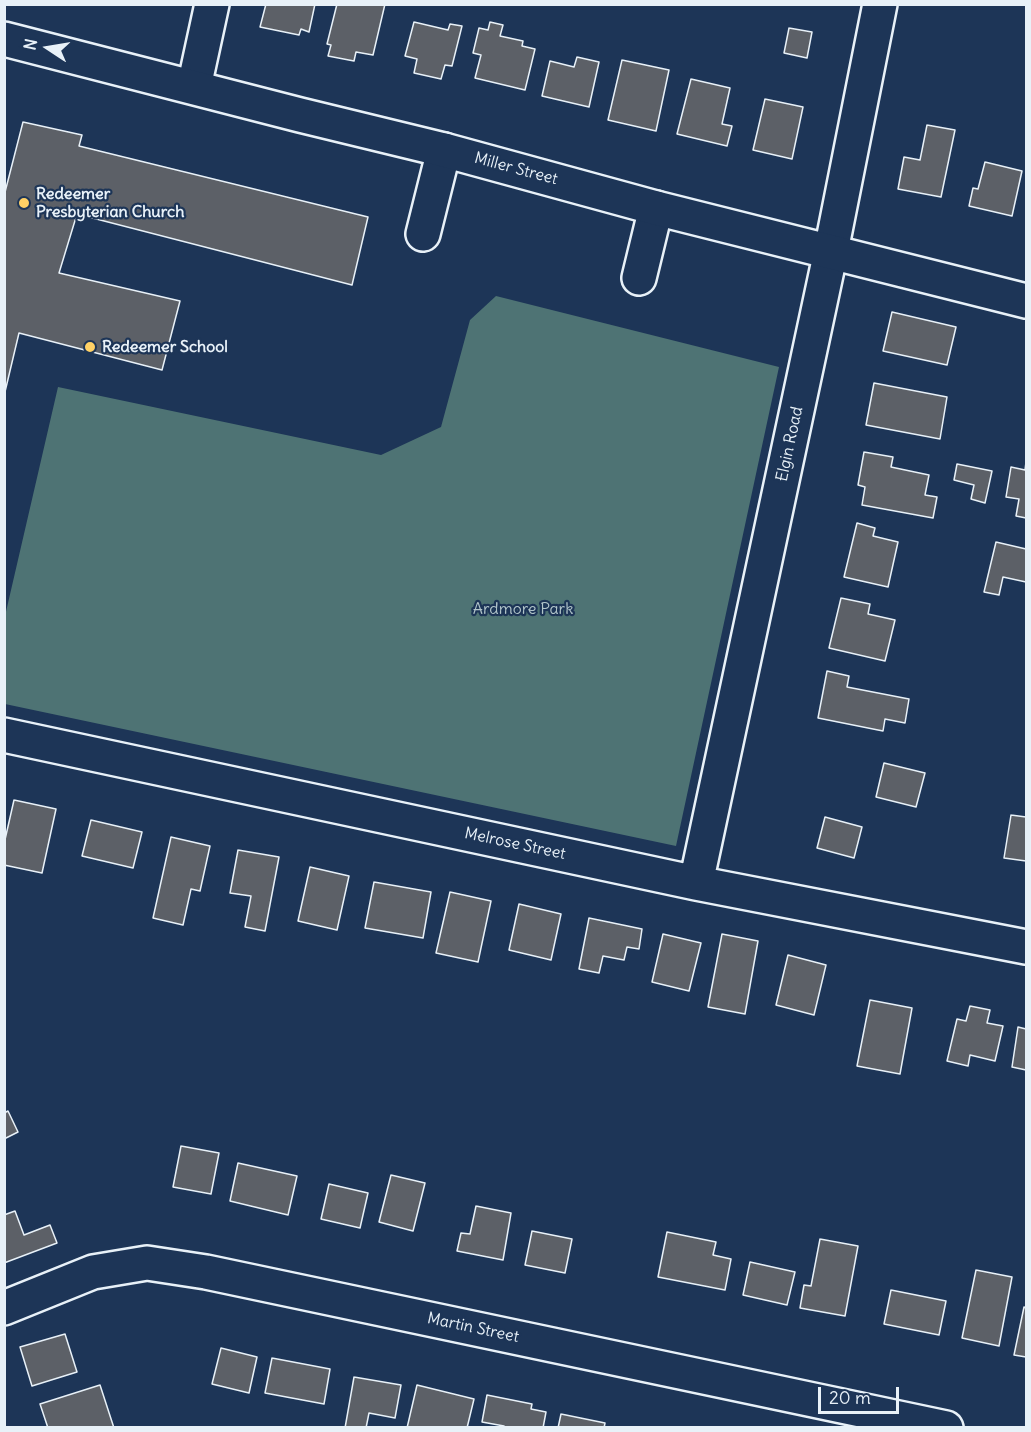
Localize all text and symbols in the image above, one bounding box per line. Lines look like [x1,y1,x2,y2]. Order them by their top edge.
north arrow [18,18,78,78]
text: N [19,37,41,52]
street label: Miller Street [472,149,560,189]
place label: Redeemer Presbyterian Church [36,184,184,222]
marker: Redeemer Presbyterian Church [17,196,31,210]
place label: Redeemer School [102,337,228,357]
marker: Redeemer School [83,340,97,354]
street label: Elgin Road [773,405,807,483]
park label: Ardmore Park [473,599,573,619]
street label: Melrose Street [463,824,567,864]
street label: Martin Street [425,1309,521,1347]
scale bar [821,1375,902,1413]
text: 20 m [829,1386,871,1409]

